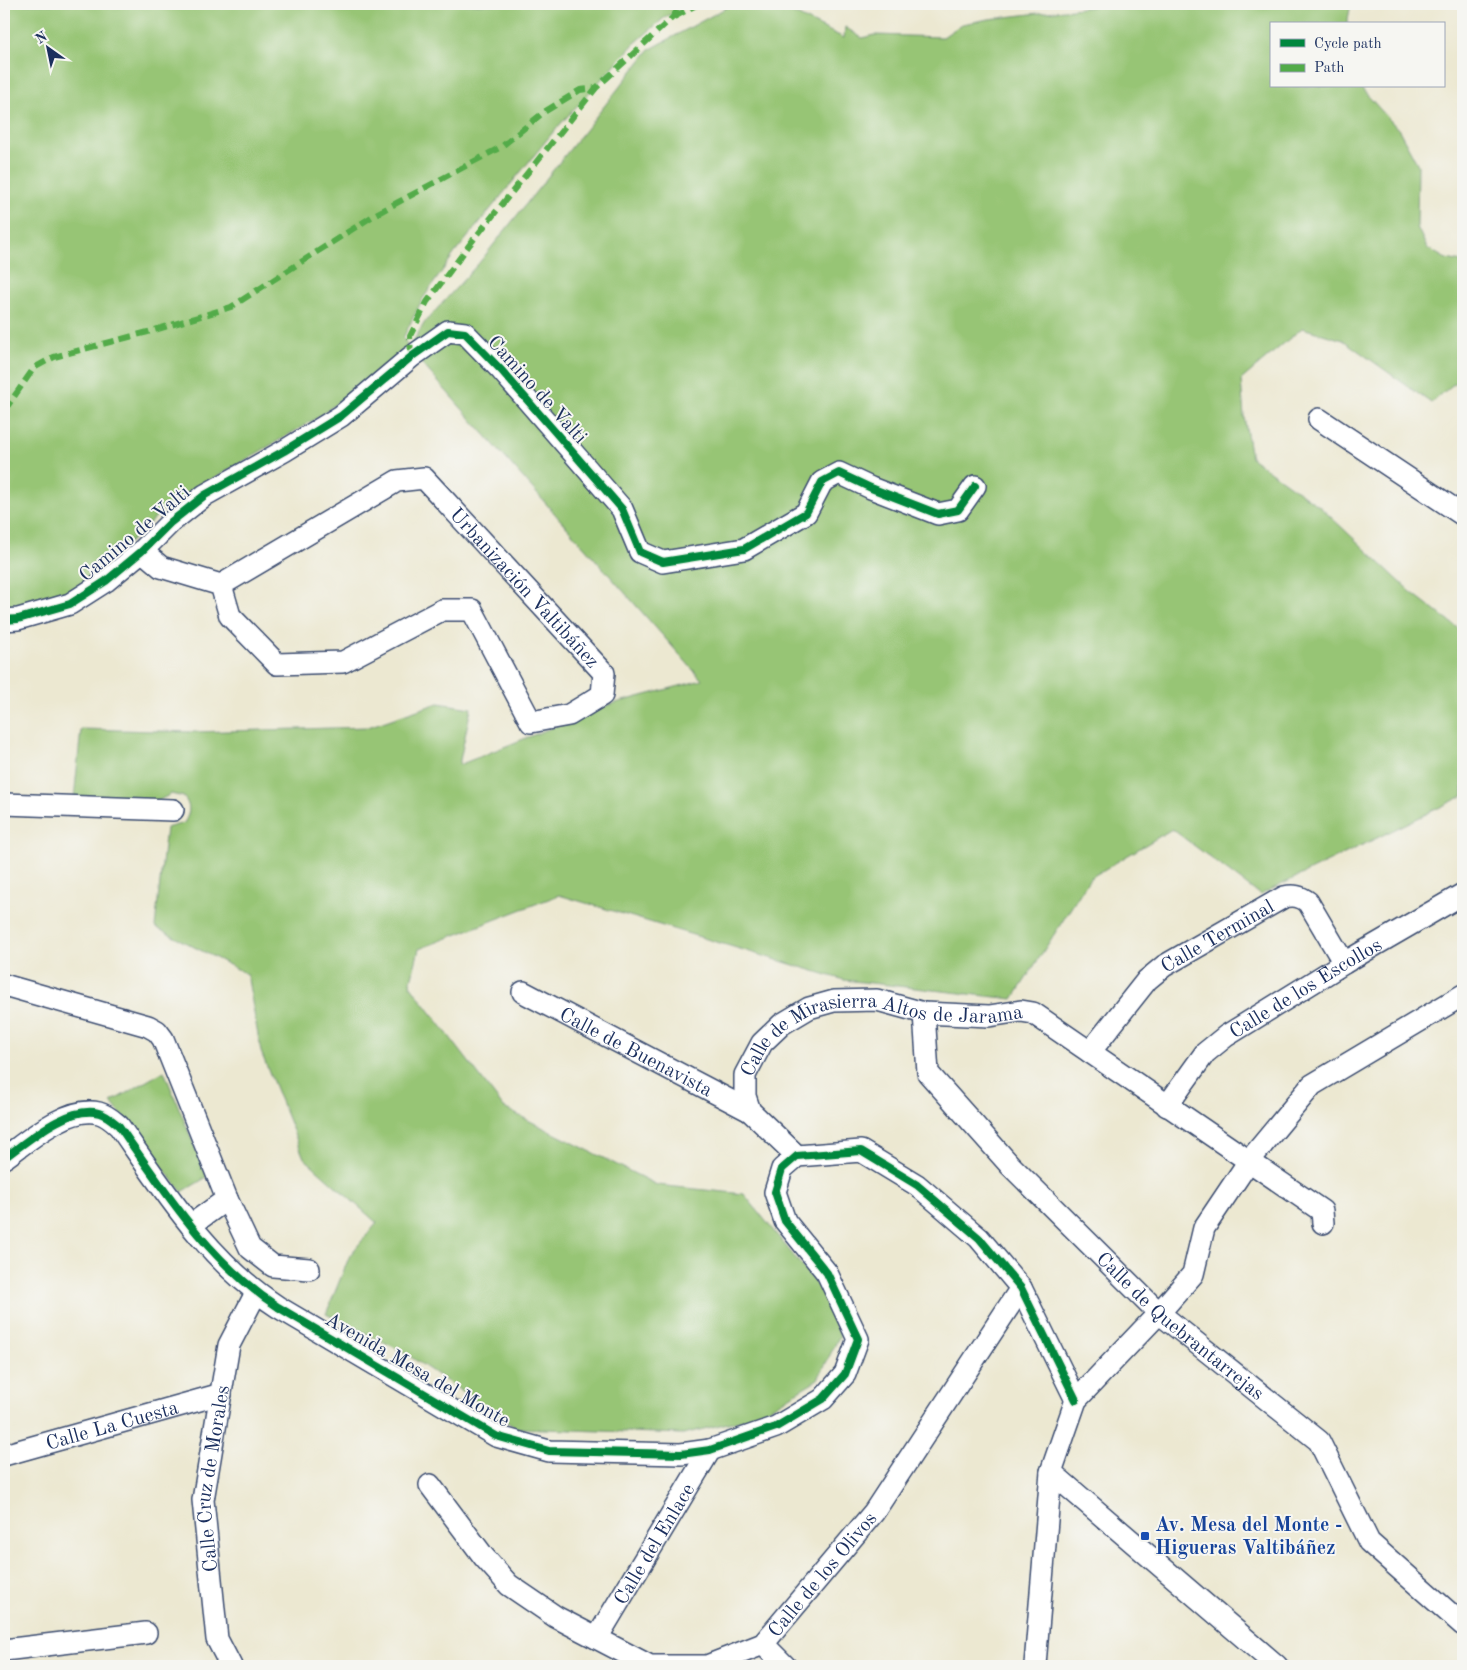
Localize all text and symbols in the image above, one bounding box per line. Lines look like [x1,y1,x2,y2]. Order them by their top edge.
north arrow [22,22,72,72]
legend [1270,22,1444,88]
text: N [33,29,50,47]
text: Cycle path [1314,37,1382,52]
text: Path [1314,61,1344,76]
street label: Camino de Valti [483,333,590,448]
street label: Camino de Valti [76,483,194,586]
street label: Urbanización Valtibáñez [445,505,602,673]
street label: Calle Terminal [1158,897,1278,977]
street label: Calle de los Escollos [1227,935,1386,1043]
street label: Calle de Mirasierra Altos de Jarama [738,992,1024,1080]
street label: Calle de Buenavista [556,1005,715,1101]
street label: Calle de Quebrantarrejas [1092,1249,1267,1405]
street label: Avenida Mesa del Monte [321,1310,513,1432]
street label: Calle Cruz de Morales [195,1384,234,1573]
street label: Calle La Cuesta [44,1398,181,1455]
street label: Calle del Enlace [611,1481,699,1609]
street label: Calle de los Olivos [765,1509,882,1642]
place label: Av. Mesa del Monte - Higueras Valtibáñez [1155,1516,1342,1559]
marker: Av. Mesa del Monte - Higueras Valtibáñez [1139,1530,1151,1542]

